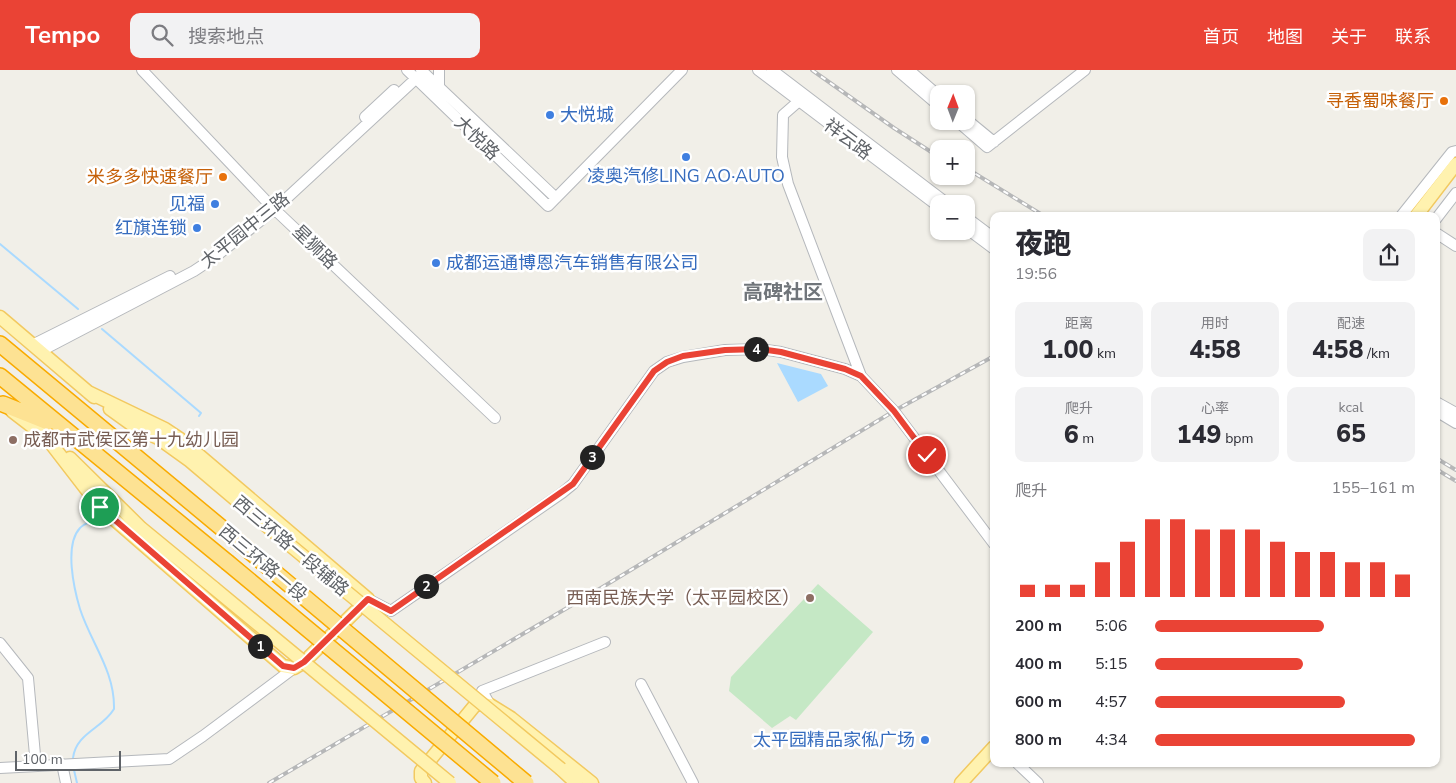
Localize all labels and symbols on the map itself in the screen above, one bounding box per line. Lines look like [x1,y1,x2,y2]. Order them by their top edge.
north arrow [930,85,975,130]
place label: 寻香蜀味餐厅 [1326,89,1434,113]
marker: 寻香蜀味餐厅 [1438,95,1450,107]
place label: 大悦城 [560,103,614,127]
marker: 大悦城 [544,109,556,121]
street label: 大悦路 [449,111,505,165]
street label: 祥云路 [819,113,877,165]
marker: 凌奥汽修LING AO·AUTO [680,151,692,163]
place label: 凌奥汽修LING AO·AUTO [587,164,785,188]
place label: 米多多快速餐厅 [87,165,213,189]
marker: 米多多快速餐厅 [217,171,229,183]
street label: 太平园中三路 [195,187,295,273]
place label: 见福 [169,192,205,216]
marker: 见福 [209,198,221,210]
place label: 红旗连锁 [115,216,187,240]
street label: 星狮路 [287,220,343,274]
marker: 红旗连锁 [191,222,203,234]
place label: 成都运通博恩汽车销售有限公司 [446,251,698,275]
marker: 成都运通博恩汽车销售有限公司 [430,257,442,269]
district label: 高碑社区 [743,279,823,306]
pin: 4 [744,336,768,362]
place label: 成都市武侯区第十九幼儿园 [23,428,239,452]
marker: 成都市武侯区第十九幼儿园 [7,434,19,446]
pin [906,434,948,476]
pin: 3 [580,444,604,470]
pin [79,486,121,528]
street label: 西三环路一段辅路 [229,491,353,601]
street label: 西三环路一段 [215,520,311,606]
pin: 2 [414,574,438,598]
place label: 西南民族大学（太平园校区） [566,586,800,610]
marker: 西南民族大学（太平园校区） [804,592,816,604]
pin: 1 [248,634,272,658]
place label: 太平园精品家俬广场 [753,728,915,752]
marker: 太平园精品家俬广场 [919,734,931,746]
scale bar [15,748,121,771]

